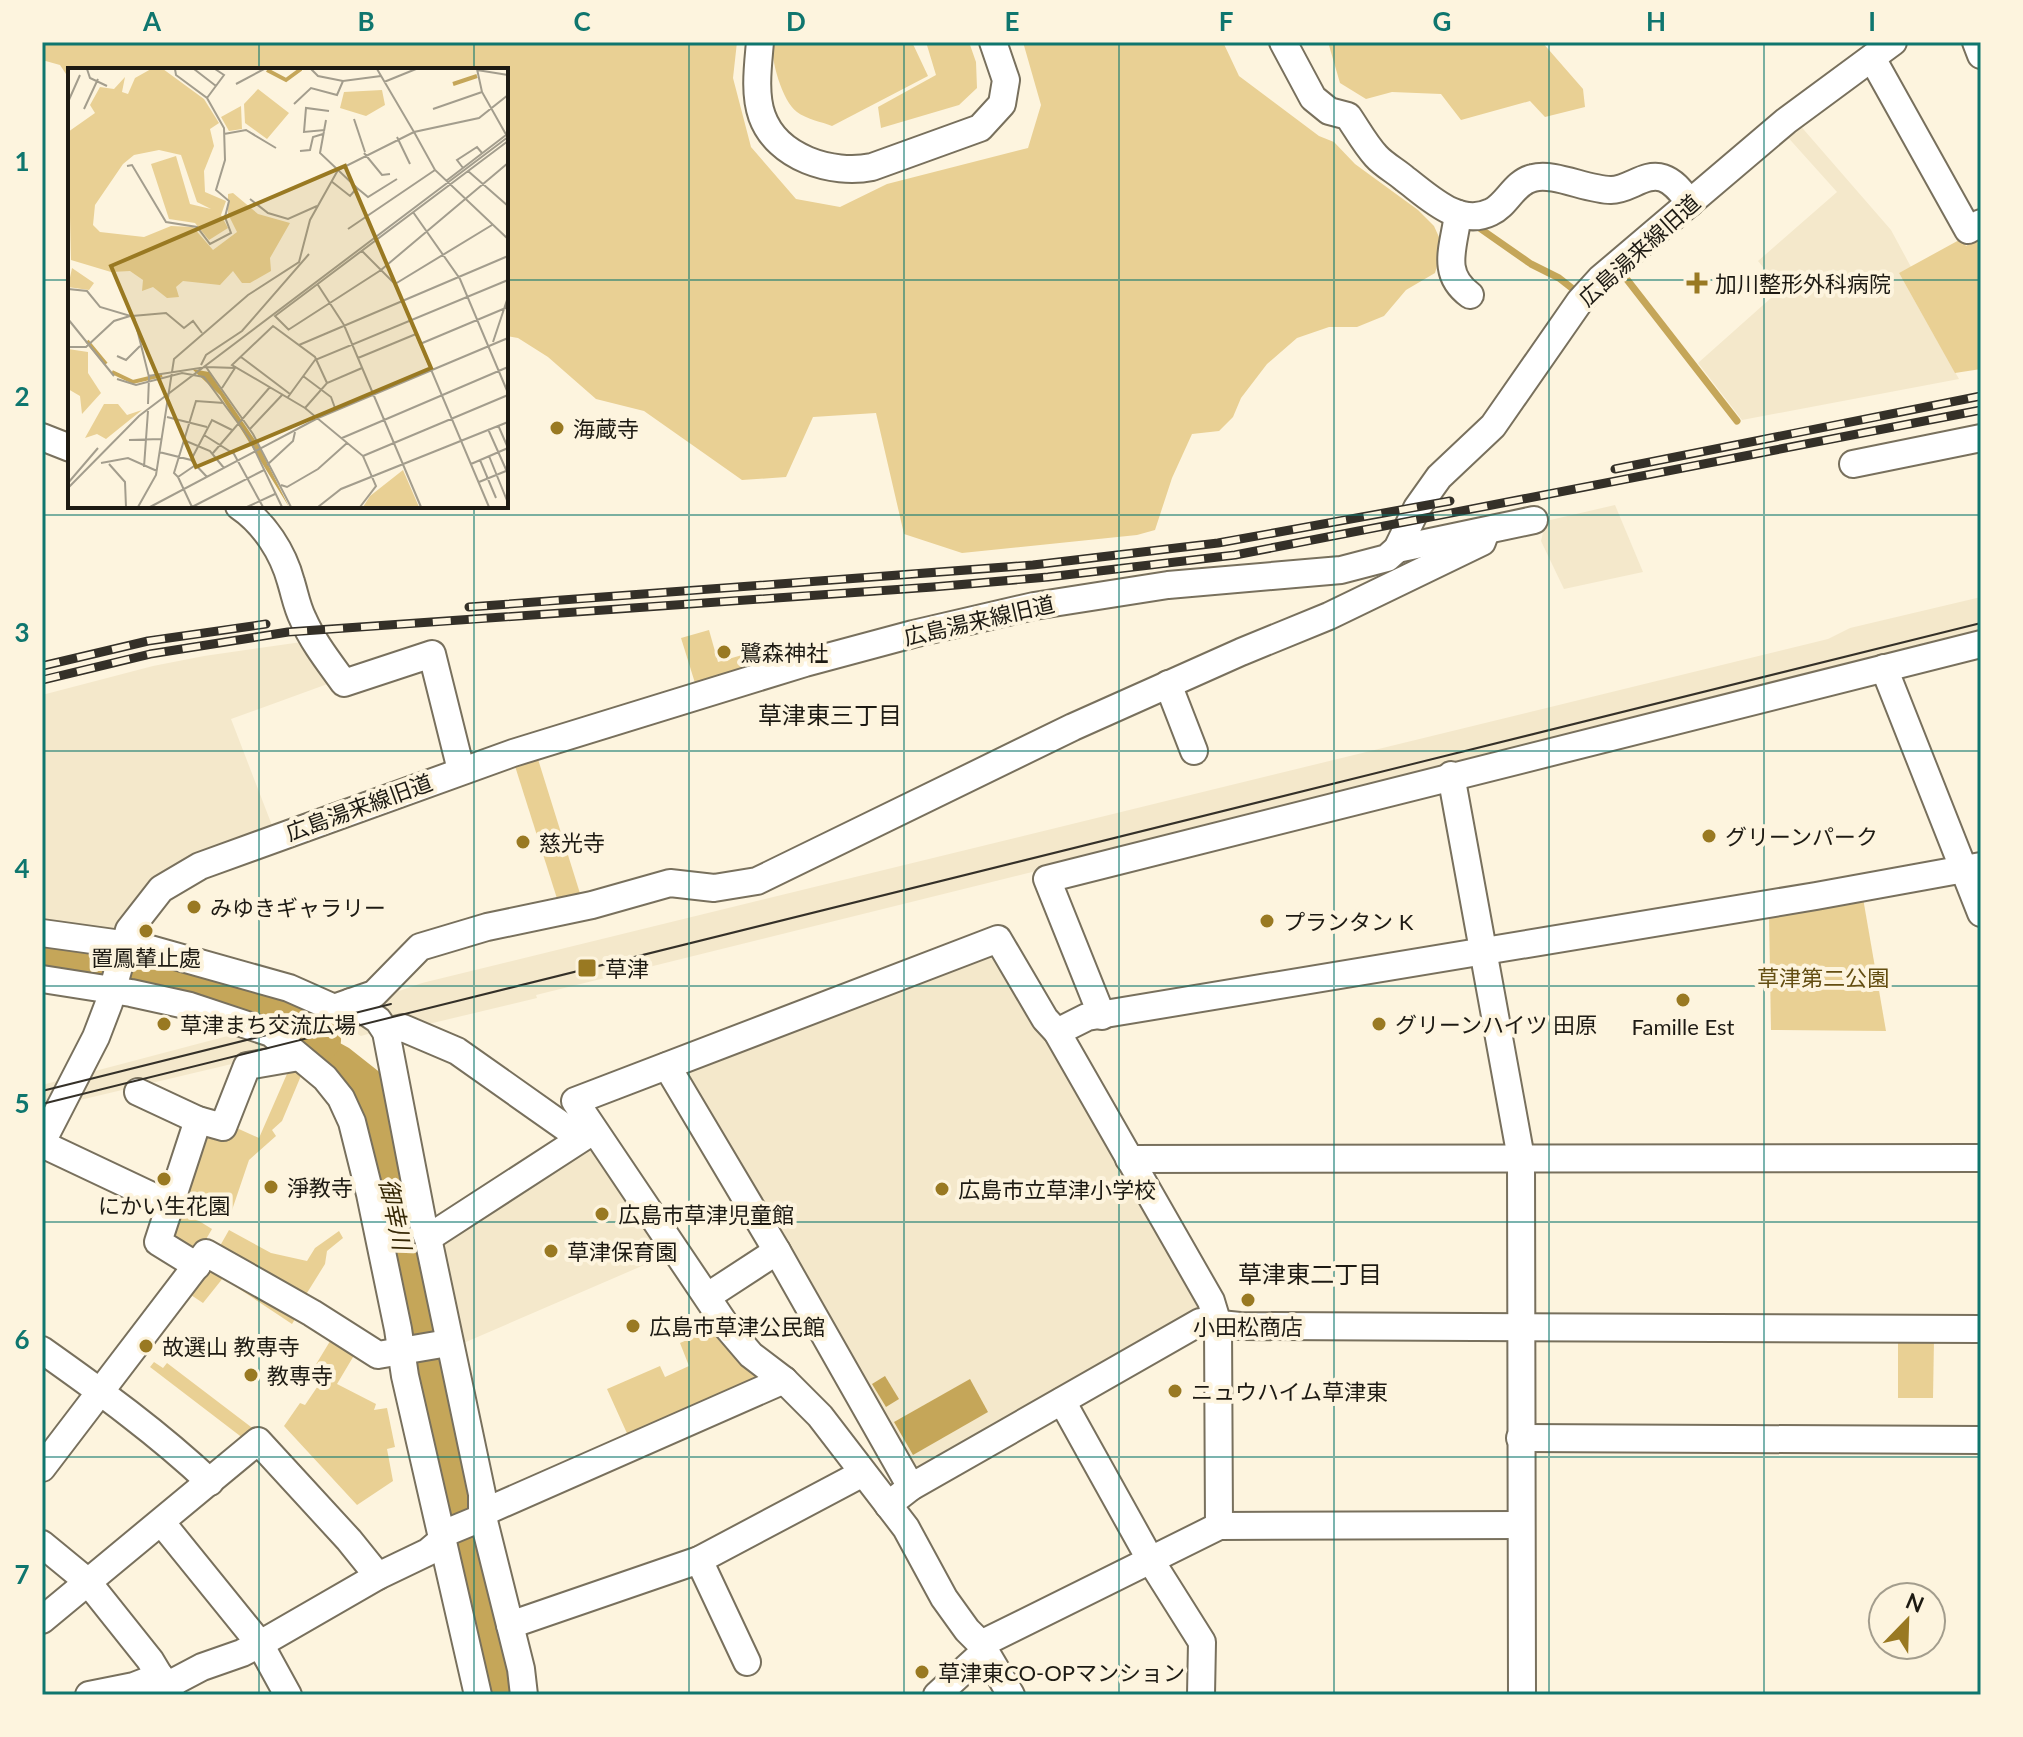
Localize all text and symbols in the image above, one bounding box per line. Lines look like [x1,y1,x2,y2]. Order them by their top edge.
text: A [142,5,162,37]
text: B [357,5,375,37]
text: C [573,5,591,37]
text: D [786,5,806,37]
text: E [1005,5,1019,37]
text: F [1219,5,1233,37]
text: G [1433,5,1451,37]
text: H [1646,5,1666,37]
text: I [1868,5,1876,37]
inset map [68,68,508,508]
text: 1 [14,145,30,177]
street label: 広島湯来線旧道 [1573,188,1705,312]
place label: 加川整形外科病院 [1715,270,1891,297]
marker: 加川整形外科病院 [1686,272,1708,294]
text: 2 [14,380,30,412]
place label: 海蔵寺 [573,415,639,442]
marker: 海蔵寺 [548,419,566,437]
street label: 広島湯来線旧道 [901,590,1057,650]
text: 3 [14,616,30,648]
place label: 鷺森神社 [740,639,828,666]
marker: 鷺森神社 [715,643,733,661]
district label: 草津東三丁目 [758,700,902,729]
street label: 広島湯来線旧道 [282,768,436,846]
place label: グリーンパーク [1725,823,1878,850]
marker: グリーンパーク [1700,827,1718,845]
place label: 慈光寺 [539,829,605,856]
marker: 慈光寺 [514,833,532,851]
text: 4 [14,852,30,884]
place label: みゆきギャラリー [210,894,386,921]
marker: みゆきギャラリー [185,898,203,916]
place label: プランタン K [1283,908,1414,935]
marker: プランタン K [1258,912,1276,930]
marker: 置鳳輦止處 [137,922,155,940]
place label: 置鳳輦止處 [91,944,201,971]
place label: 草津 [605,955,649,982]
marker: 草津 [576,957,598,979]
park label: 草津第二公園 [1757,964,1889,991]
marker: Famille Est [1674,991,1692,1009]
place label: 草津まち交流広場 [180,1011,356,1038]
place label: グリーンハイツ 田原 [1395,1011,1597,1038]
place label: Famille Est [1632,1013,1734,1040]
marker: 草津まち交流広場 [155,1015,173,1033]
marker: グリーンハイツ 田原 [1370,1015,1388,1033]
text: 5 [14,1087,30,1119]
marker: にかい生花園 [155,1170,173,1188]
place label: 淨教寺 [287,1174,353,1201]
water label: 御幸川 [374,1176,418,1255]
place label: 広島市立草津小学校 [958,1176,1156,1203]
marker: 淨教寺 [262,1178,280,1196]
marker: 広島市立草津小学校 [933,1180,951,1198]
place label: にかい生花園 [98,1192,230,1219]
place label: 広島市草津児童館 [618,1201,794,1228]
marker: 広島市草津児童館 [593,1205,611,1223]
place label: 草津保育園 [567,1238,677,1265]
marker: 草津保育園 [542,1242,560,1260]
district label: 草津東二丁目 [1238,1259,1382,1288]
marker: 小田松商店 [1239,1291,1257,1309]
place label: 広島市草津公民館 [649,1313,825,1340]
place label: 小田松商店 [1193,1313,1303,1340]
marker: 広島市草津公民館 [624,1317,642,1335]
text: 6 [14,1323,30,1355]
place label: 故選山 教専寺 [162,1333,300,1360]
marker: 故選山 教専寺 [137,1337,155,1355]
place label: 教専寺 [267,1362,333,1389]
marker: 教専寺 [242,1366,260,1384]
place label: ニュウハイム草津東 [1191,1378,1388,1405]
marker: ニュウハイム草津東 [1166,1382,1184,1400]
text: 7 [14,1558,30,1590]
north arrow [1867,1581,1947,1661]
text: N [1902,1586,1928,1618]
place label: 草津東CO-OPマンション [938,1659,1185,1686]
marker: 草津東CO-OPマンション [913,1663,931,1681]

